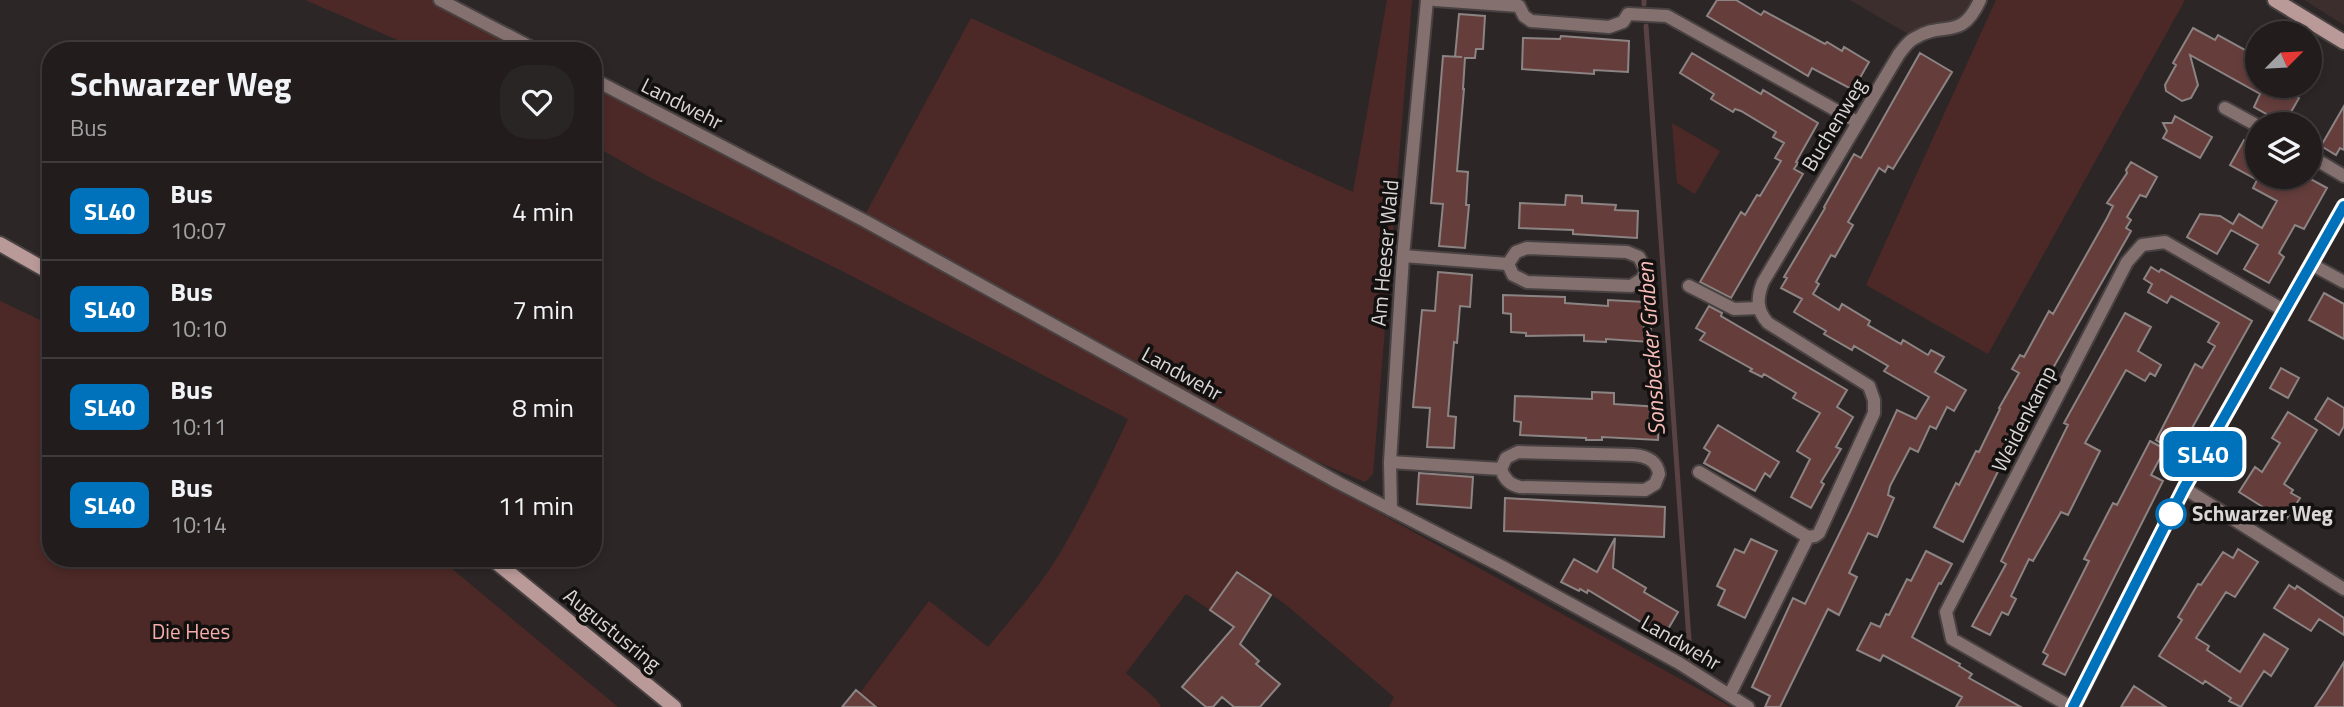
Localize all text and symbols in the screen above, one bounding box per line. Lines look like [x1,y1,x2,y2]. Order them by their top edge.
north arrow [2245,21,2322,98]
map controls [2245,21,2322,189]
text: Schwarzer Weg [70,59,291,109]
button: heart [500,65,574,139]
street label: Landwehr [636,69,729,137]
street label: Buchenweg [1793,72,1874,177]
text: Bus [70,110,107,145]
button: layers [2245,112,2322,189]
text: Bus [170,174,213,213]
street label: Am Heeser Wald [1362,178,1406,328]
text: 4 min [512,192,574,231]
text: SL40 [84,193,135,229]
text: 10:07 [170,213,227,248]
water label: Sonsbecker Graben [1627,261,1674,437]
text: Bus [170,272,213,311]
text: 7 min [512,290,574,329]
text: SL40 [84,291,135,327]
text: 10:10 [170,311,227,346]
street label: Landwehr [1136,338,1229,408]
street label: Weidenkamp [1983,360,2064,477]
text: Bus [170,370,213,409]
text: 8 min [512,388,574,427]
text: SL40 [84,389,135,425]
text: 10:11 [170,409,227,444]
line badge: SL40 [2154,431,2252,477]
text: SL40 [2177,436,2229,472]
text: Bus [170,468,213,507]
text: 11 min [498,486,574,525]
text: SL40 [84,487,135,523]
place label: Schwarzer Weg [2192,497,2333,529]
marker: Schwarzer Weg [2156,499,2186,529]
text: 10:14 [170,507,227,542]
street label: Augustusring [557,580,669,679]
street label: Landwehr [1635,606,1728,678]
park label: Die Hees [152,615,230,647]

